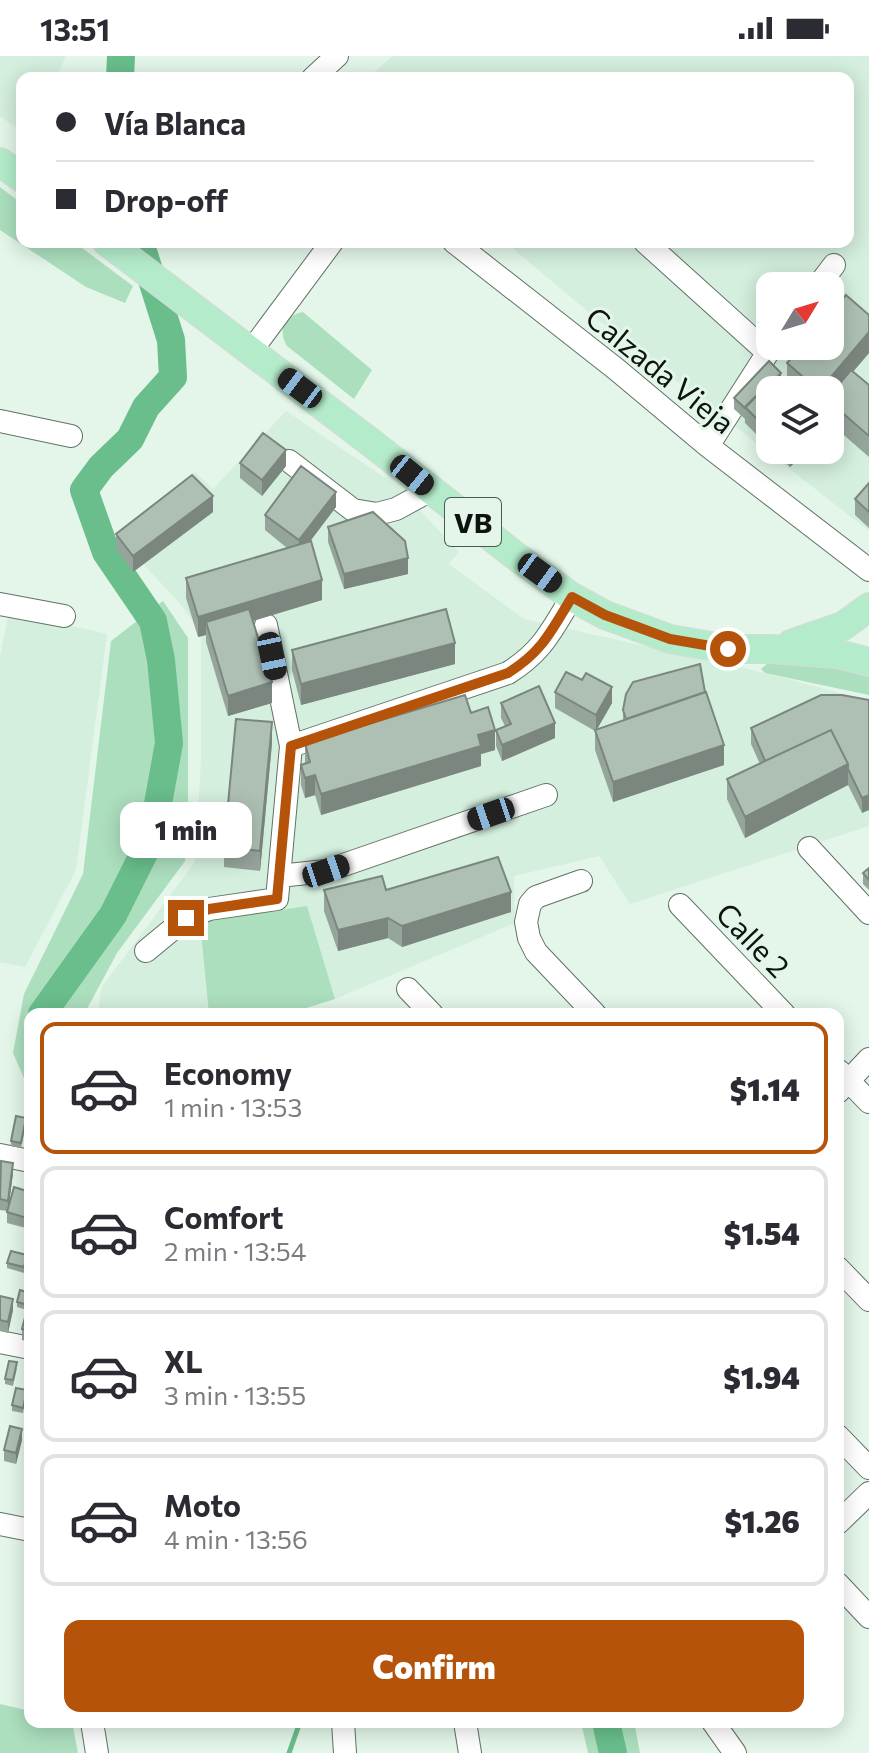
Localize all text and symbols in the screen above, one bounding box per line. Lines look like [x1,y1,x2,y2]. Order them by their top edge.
text: 13:51 [40,10,110,47]
text: Vía Blanca [104,104,246,141]
text: Drop-off [104,181,228,218]
north arrow [756,272,844,360]
map controls [756,272,844,464]
street label: Calzada Vieja [579,298,743,440]
car [274,364,326,412]
button: layers [756,376,844,464]
car [386,451,438,499]
road number: VB [445,498,501,546]
car [514,549,566,597]
car [255,630,289,682]
route start [710,631,746,667]
car [464,795,518,833]
callout: 1 min [120,802,252,858]
text: 1 min [155,814,217,845]
car [299,852,353,890]
street label: Calle 2 [710,894,798,984]
route end [168,900,204,936]
icon: car [68,1052,140,1124]
text: Economy [164,1054,292,1091]
text: $1.14 [730,1070,800,1107]
text: 1 min · 13:53 [164,1091,302,1122]
icon: car [68,1196,140,1268]
text: Comfort [164,1198,283,1235]
text: $1.54 [724,1214,800,1251]
text: 2 min · 13:54 [164,1235,306,1266]
icon: car [68,1340,140,1412]
text: XL [164,1342,203,1379]
text: $1.94 [723,1358,800,1395]
text: 3 min · 13:55 [164,1379,306,1410]
icon: car [68,1484,140,1556]
text: Moto [164,1486,241,1523]
text: $1.26 [724,1502,800,1539]
text: 4 min · 13:56 [164,1523,308,1554]
button: Confirm [64,1620,804,1712]

